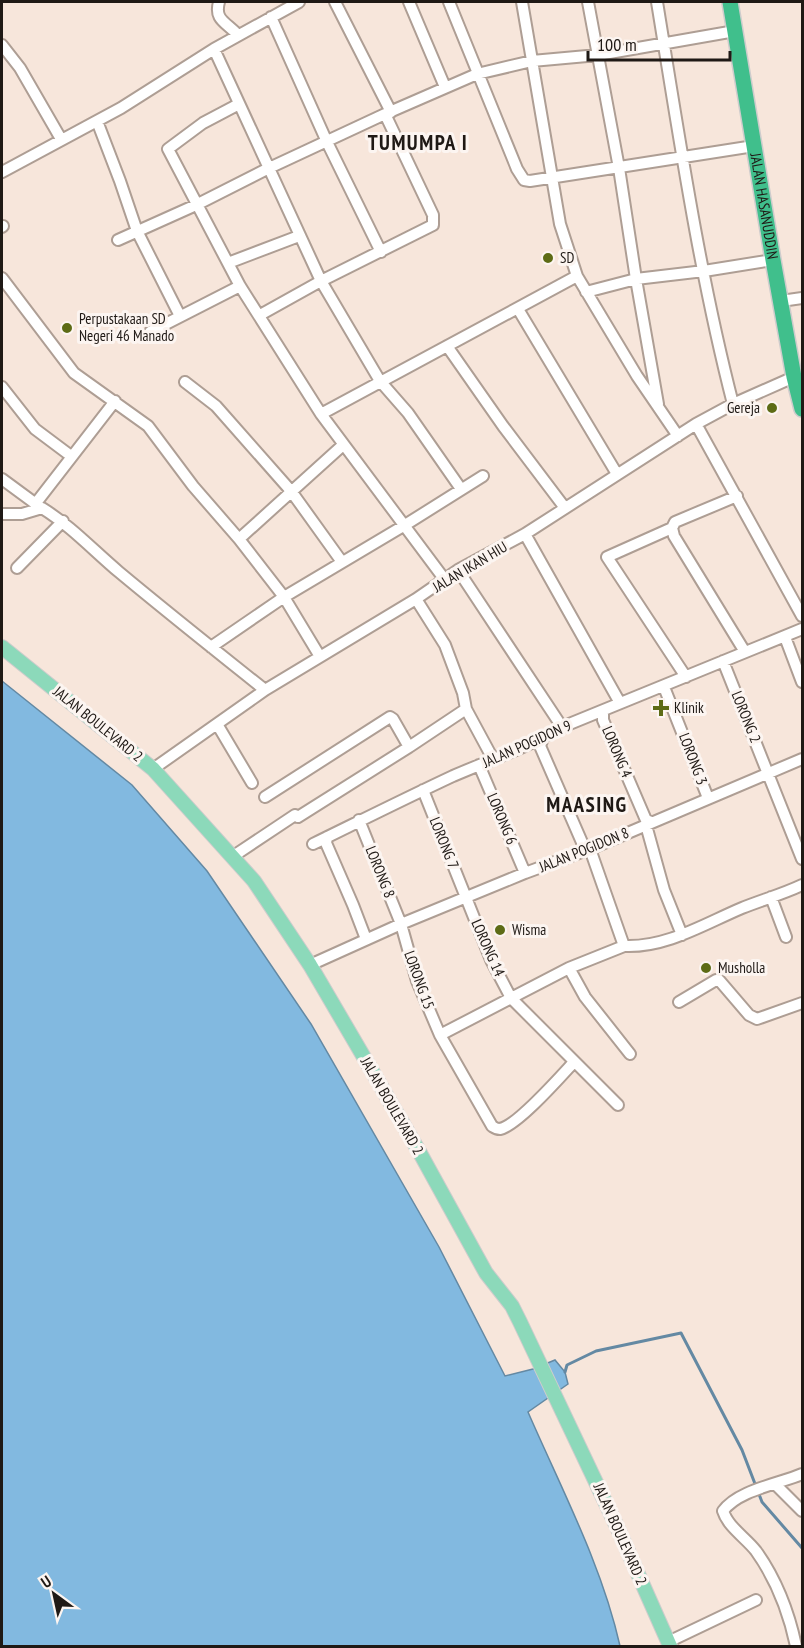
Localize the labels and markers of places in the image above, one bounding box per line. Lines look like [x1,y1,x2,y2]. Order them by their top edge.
place label: SD [560,248,574,267]
marker: SD [541,251,555,265]
place label: Perpustakaan SD Negeri 46 Manado [79,309,174,345]
marker: Perpustakaan SD Negeri 46 Manado [60,321,74,335]
place label: Gereja [727,398,760,417]
marker: Gereja [765,401,779,415]
place label: Klinik [674,698,704,717]
marker: Klinik [652,699,670,717]
place label: Wisma [512,920,546,939]
marker: Wisma [493,923,507,937]
place label: Musholla [718,958,765,977]
marker: Musholla [699,961,713,975]

